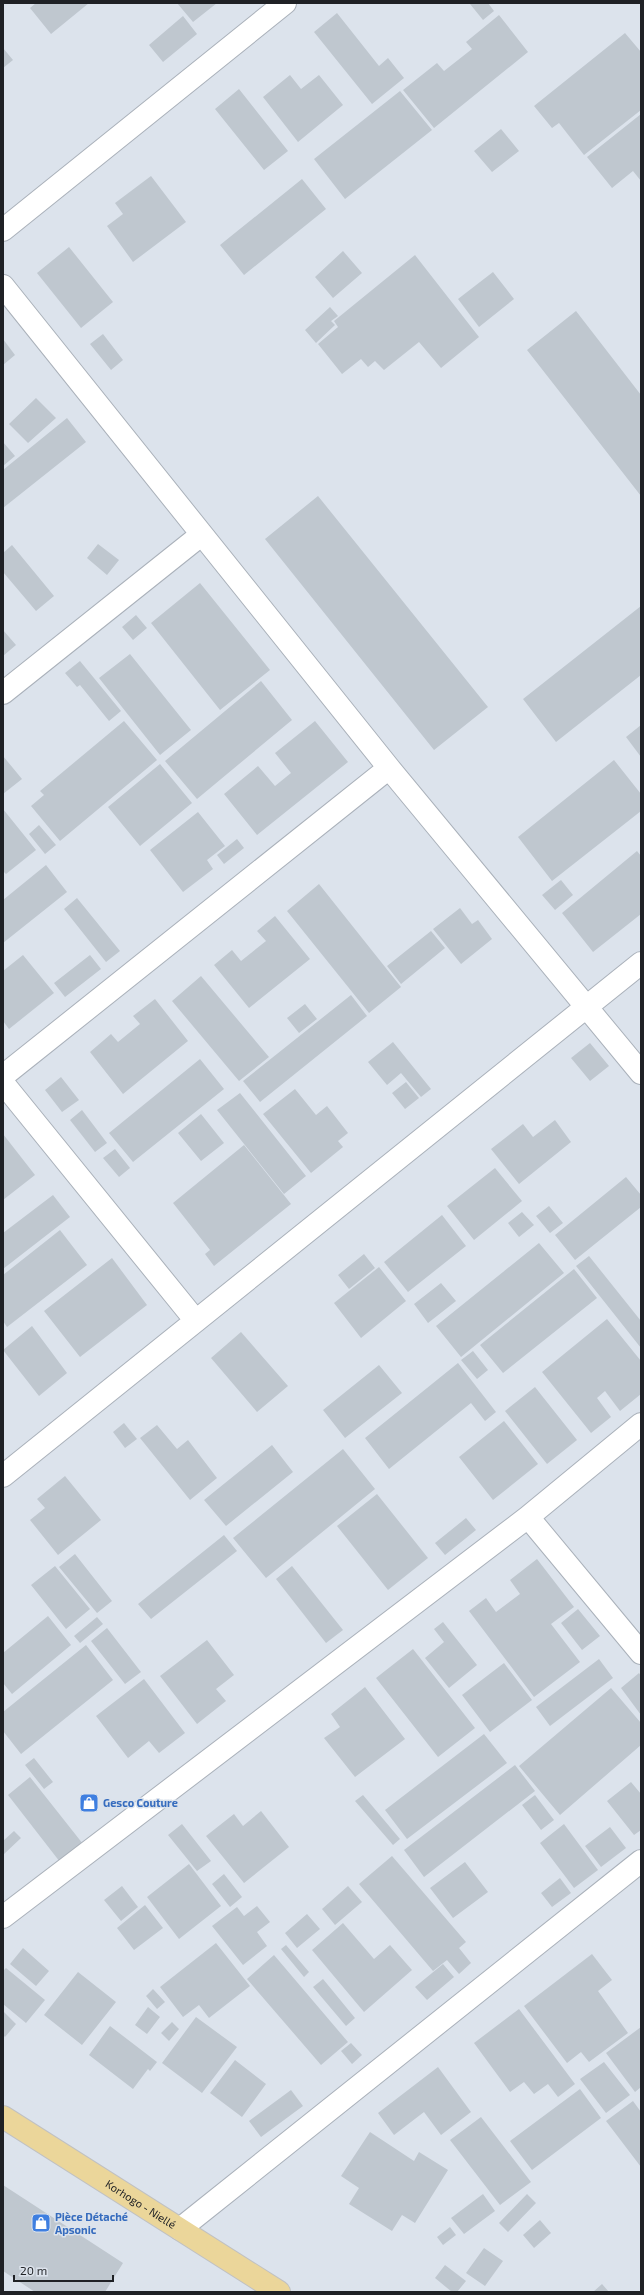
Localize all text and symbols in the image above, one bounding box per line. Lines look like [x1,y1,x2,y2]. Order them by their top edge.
shop icon: Gesco Couture [78,1792,100,1814]
place label: Gesco Couture [103,1796,178,1809]
street label: Korhogo - Niellé [103,2177,179,2231]
place label: Pièce Détaché Apsonic [55,2210,128,2236]
shop icon: Pièce Détaché Apsonic [30,2212,52,2234]
scale bar [14,2257,113,2283]
text: 20 m [20,2263,47,2277]

